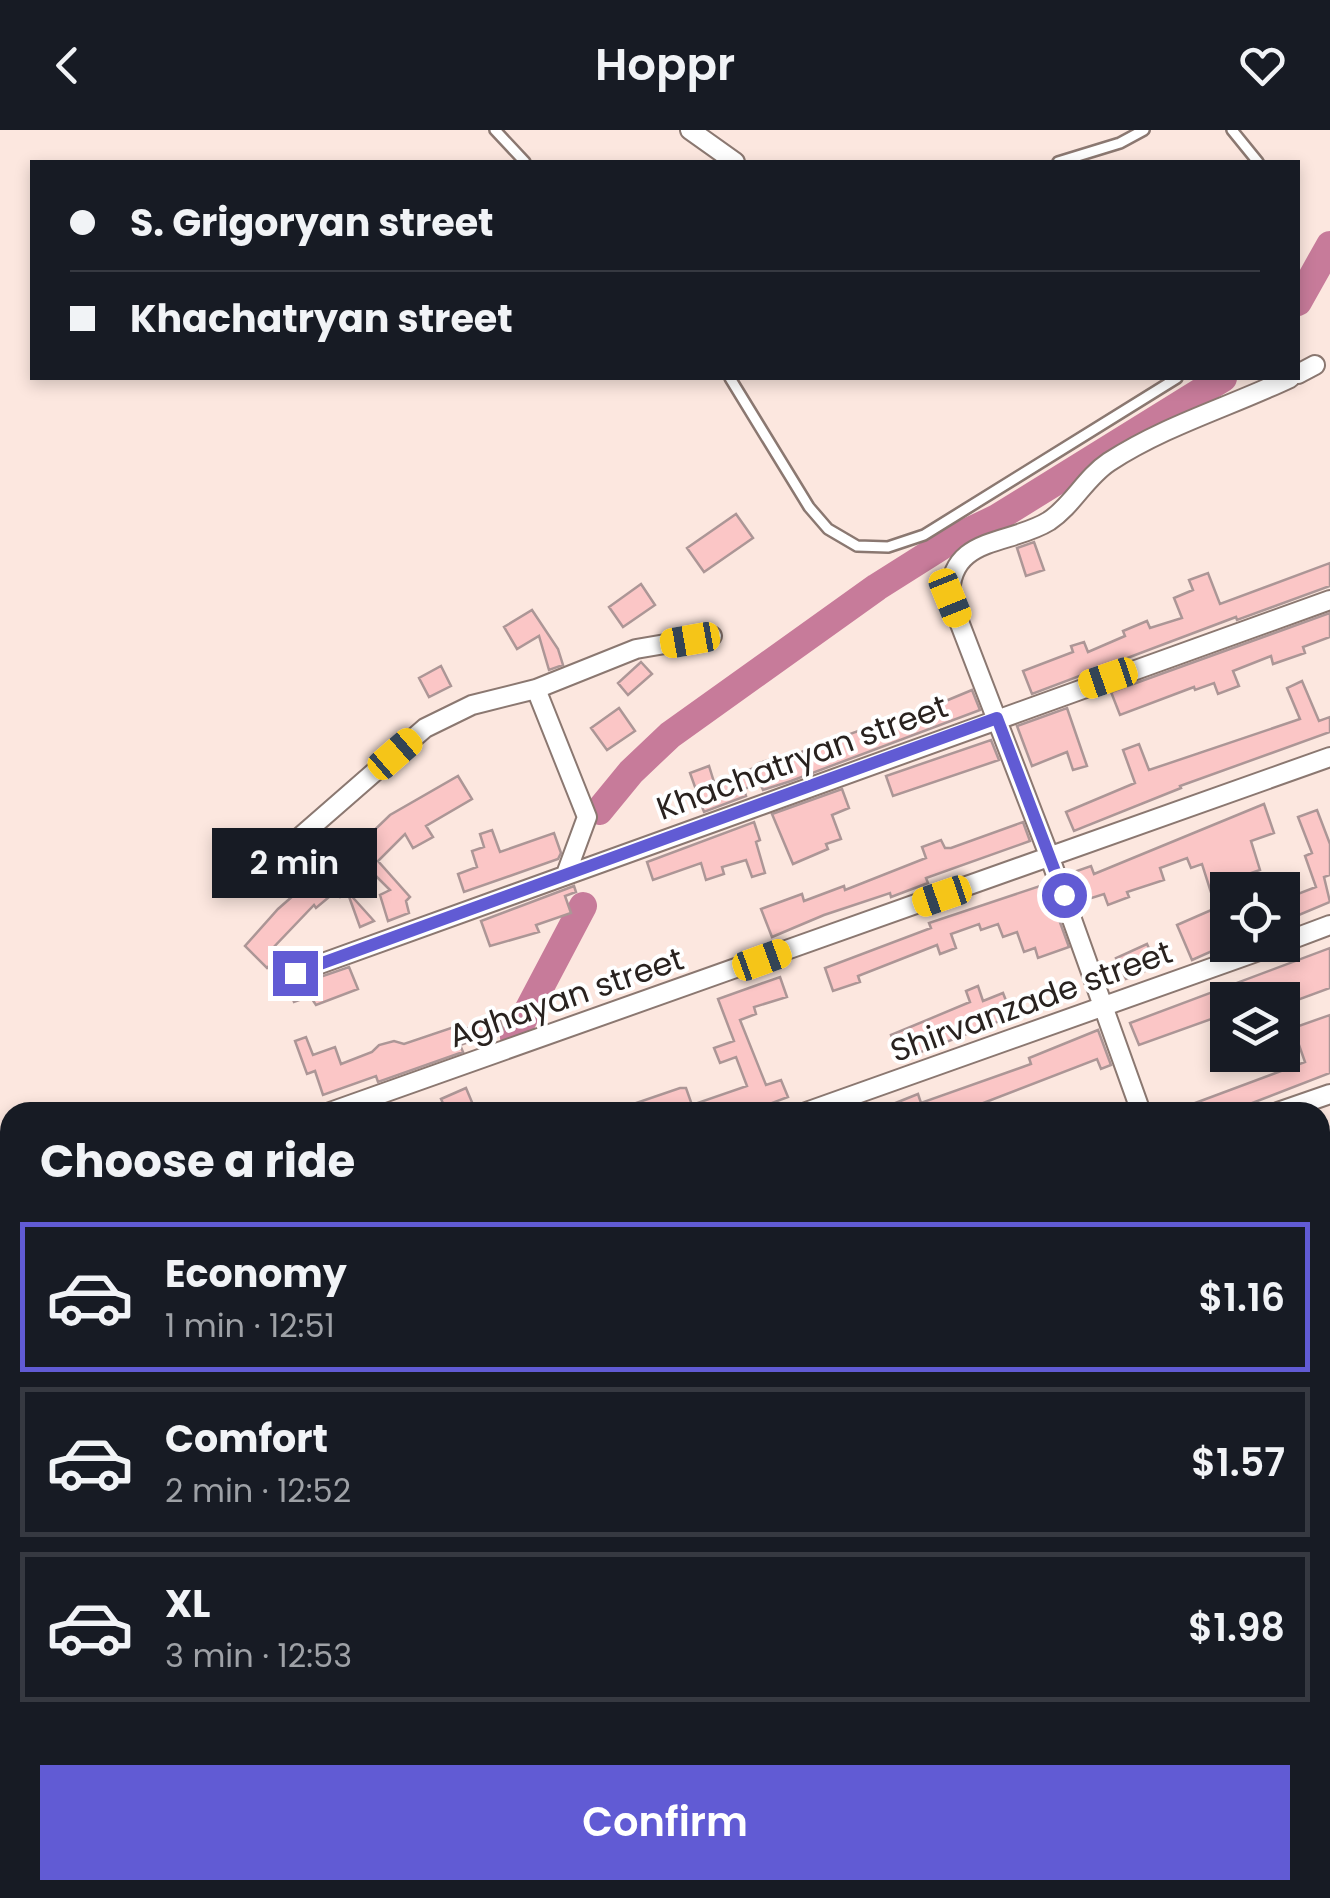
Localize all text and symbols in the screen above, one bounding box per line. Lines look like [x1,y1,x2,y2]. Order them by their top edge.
text: Hoppr [595,33,735,96]
icon: back [40,38,95,93]
icon: heart [1235,38,1290,93]
text: S. Grigoryan street [130,196,493,249]
text: Khachatryan street [130,292,513,345]
car [925,565,975,631]
car [658,620,722,660]
car [1075,654,1141,702]
street label: Khachatryan street [650,683,954,831]
car [363,723,427,785]
callout: 2 min [212,828,378,898]
text: 2 min [250,840,339,885]
car [909,872,975,920]
map controls [1210,872,1300,1072]
button: locate [1210,872,1300,962]
route start [1042,873,1087,918]
street label: Shirvanzade street [884,929,1178,1073]
street label: Aghayan street [443,936,689,1058]
car [729,936,795,984]
route end [273,951,318,996]
button: layers [1210,982,1300,1072]
text: Choose a ride [40,1130,355,1193]
text: Economy [165,1247,347,1300]
icon: car [45,1252,135,1342]
text: $1.16 [1198,1271,1285,1324]
text: 1 min · 12:51 [165,1303,335,1348]
text: Comfort [165,1412,328,1465]
icon: car [45,1417,135,1507]
text: $1.57 [1191,1436,1285,1489]
text: 2 min · 12:52 [165,1468,351,1513]
text: XL [165,1577,210,1630]
icon: car [45,1582,135,1672]
text: $1.98 [1188,1601,1285,1654]
text: 3 min · 12:53 [165,1633,352,1678]
button: Confirm [40,1765,1290,1880]

